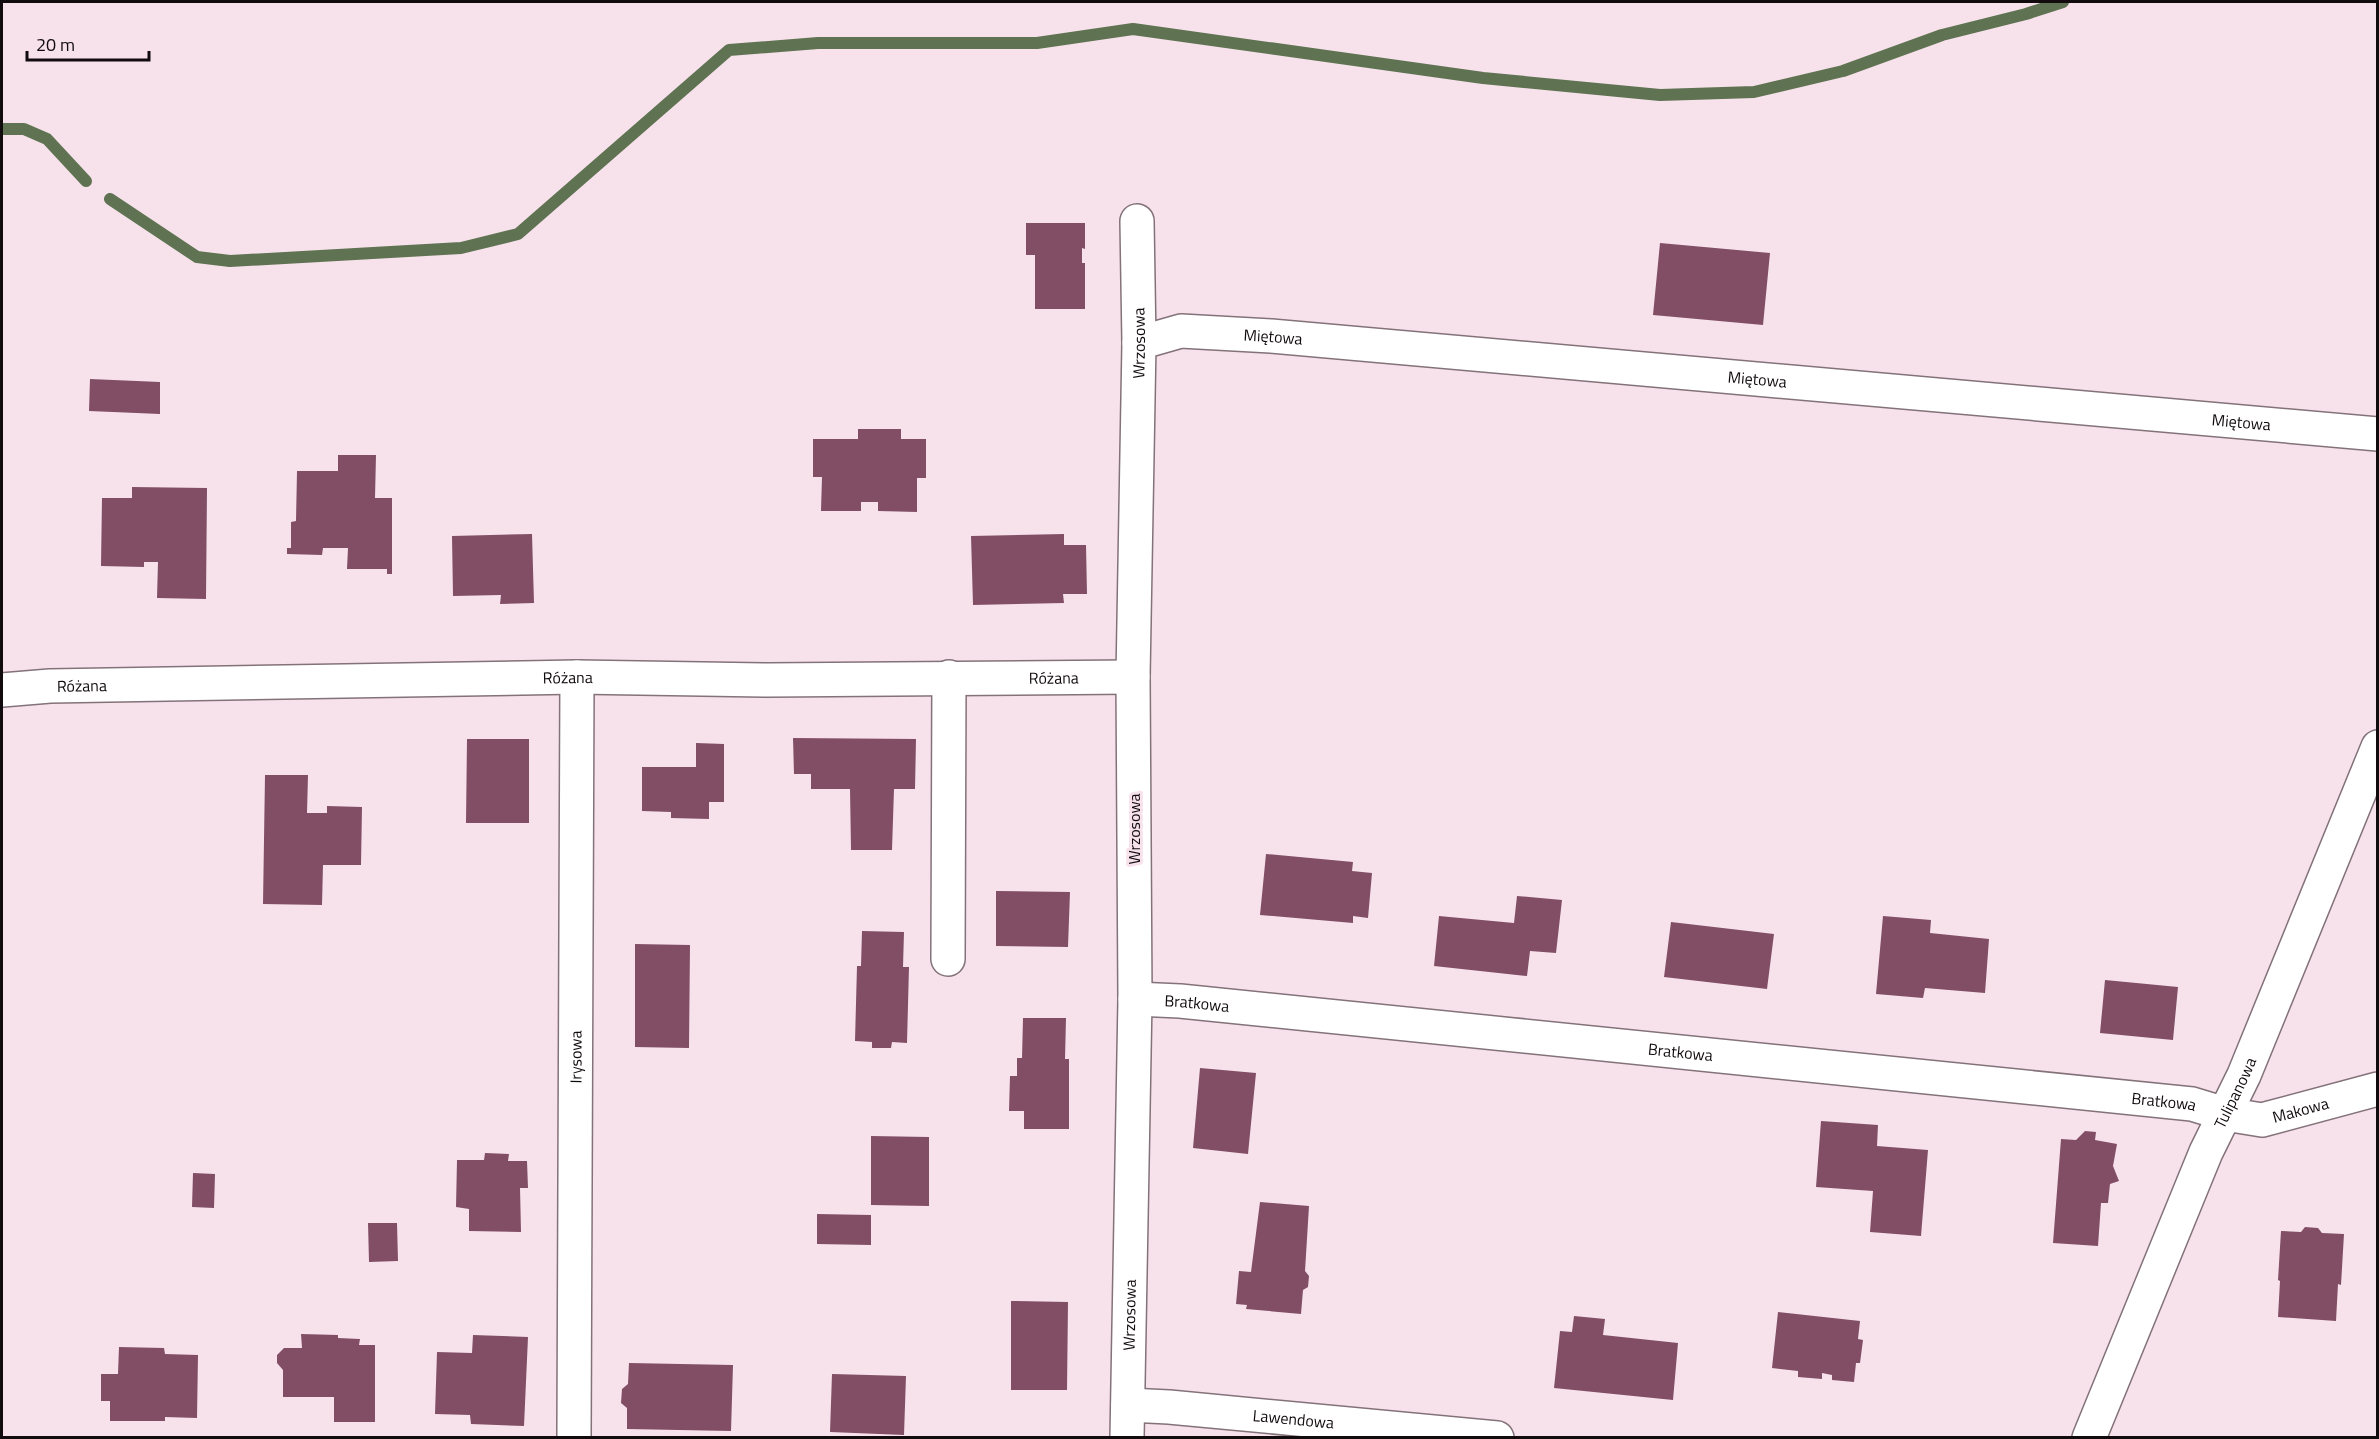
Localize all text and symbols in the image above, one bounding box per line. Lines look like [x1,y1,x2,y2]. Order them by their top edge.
scale bar [27,24,148,62]
text: 20 m [36,31,75,58]
street label: Wrzosowa [1126,307,1151,379]
street label: Miętowa [1243,322,1304,351]
street label: Miętowa [1727,364,1788,394]
street label: Miętowa [2211,407,2272,436]
street label: Różana [543,665,593,690]
street label: Różana [1029,665,1079,690]
street label: Różana [57,673,107,698]
street label: Wrzosowa [1122,793,1146,865]
street label: Bratkowa [1164,988,1230,1018]
street label: Irysowa [563,1030,588,1084]
street label: Bratkowa [1647,1037,1714,1067]
street label: Tulipanowa [2208,1054,2262,1132]
street label: Bratkowa [2130,1086,2200,1117]
street label: Makowa [2270,1091,2331,1129]
street label: Wrzosowa [1117,1279,1142,1351]
street label: Lawendowa [1252,1403,1335,1435]

